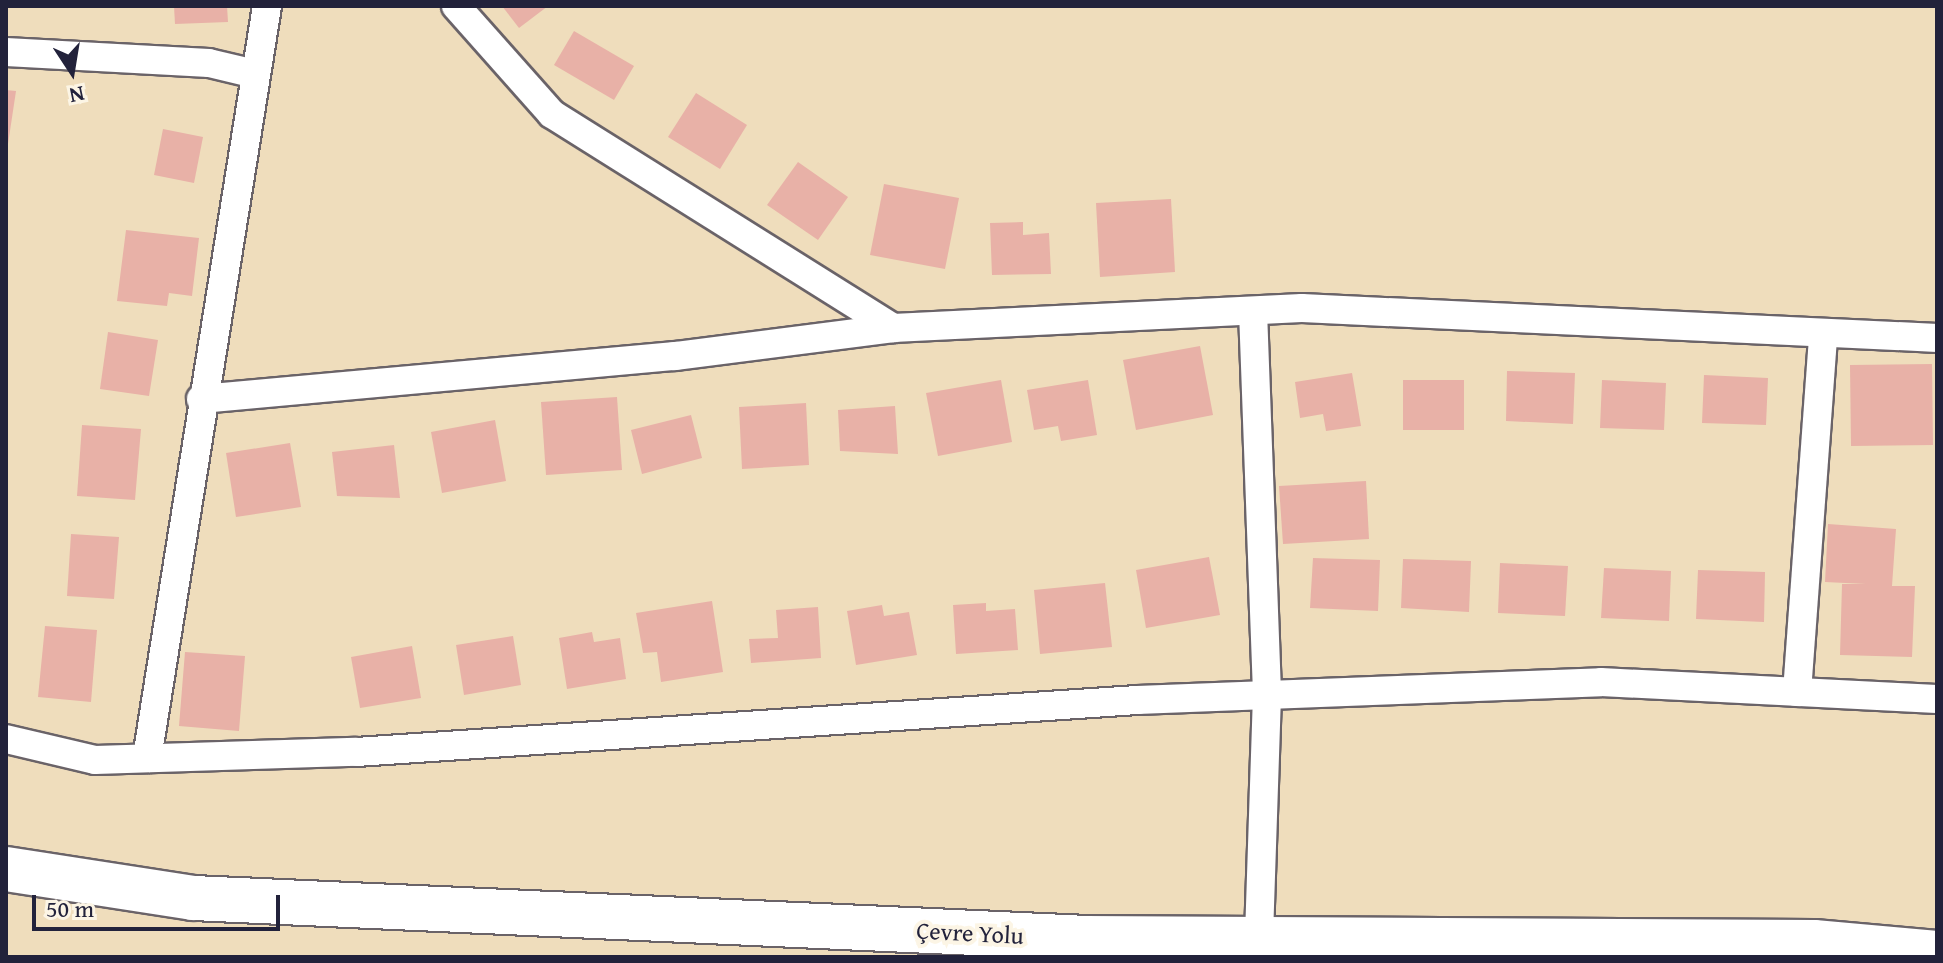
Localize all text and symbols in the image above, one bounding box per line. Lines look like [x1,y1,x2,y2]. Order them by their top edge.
north arrow [32,32,112,112]
text: N [66,78,88,113]
scale bar [36,879,284,929]
text: 50 m [46,891,94,926]
street label: Çevre Yolu [916,916,1024,950]

